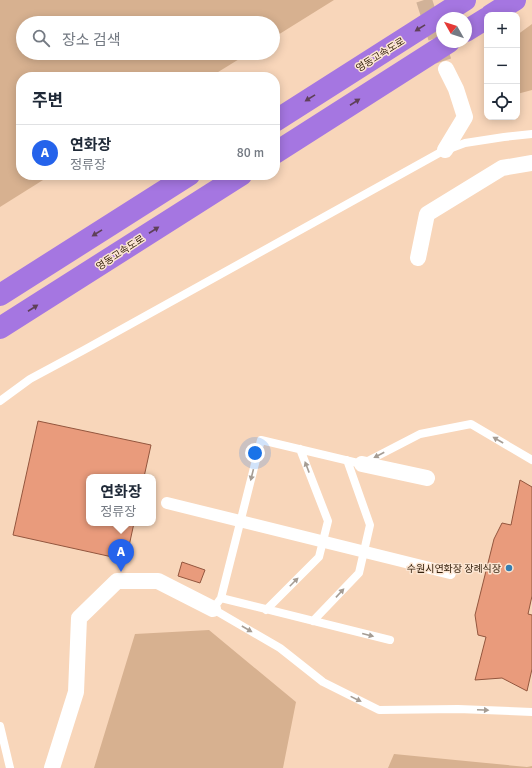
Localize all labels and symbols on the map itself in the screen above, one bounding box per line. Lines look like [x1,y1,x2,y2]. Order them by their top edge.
north arrow [436,12,472,48]
one-way arrow [414,25,426,32]
street label: 영동고속도로 [354,35,407,75]
one-way arrow [305,94,316,102]
one-way arrow [350,98,360,106]
one-way arrow [149,226,159,234]
one-way arrow [91,230,103,237]
street label: 영동고속도로 [94,233,147,273]
one-way arrow [27,304,39,311]
one-way arrow [492,436,504,443]
your location [245,443,265,463]
one-way arrow [373,452,385,459]
one-way arrow [304,461,310,473]
one-way arrow [249,468,255,481]
pin: A [108,539,134,572]
place label: 수원시연화장 장례식장 [407,563,501,575]
marker: 수원시연화장 장례식장 [504,563,514,573]
one-way arrow [289,577,299,587]
one-way arrow [335,588,345,598]
one-way arrow [241,625,253,632]
one-way arrow [362,632,374,638]
one-way arrow [350,696,361,702]
one-way arrow [477,707,489,714]

